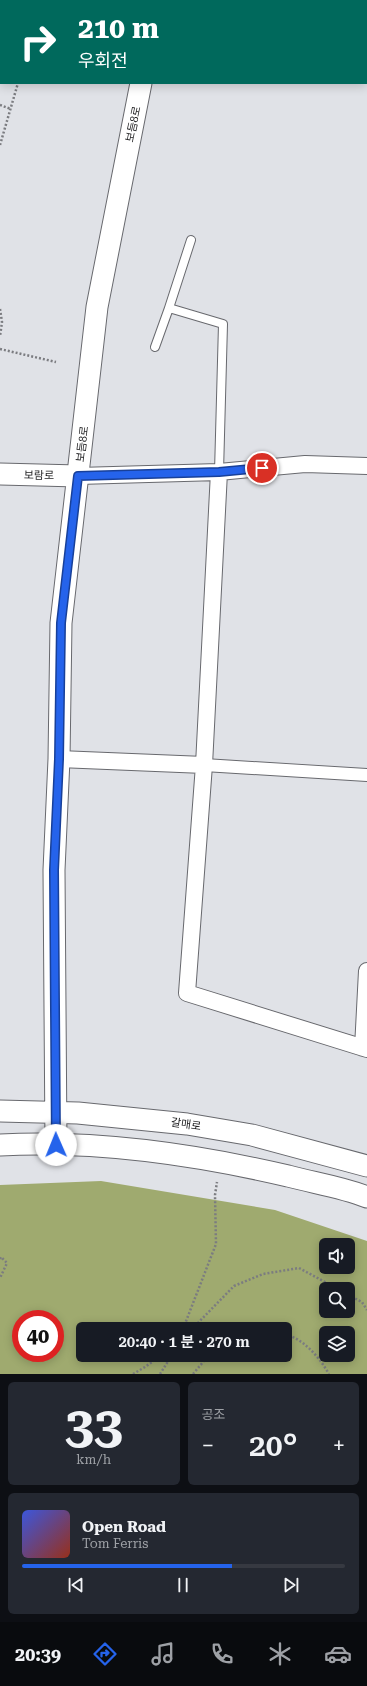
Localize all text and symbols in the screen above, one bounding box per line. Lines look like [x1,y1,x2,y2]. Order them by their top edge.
text: 210 m [78,12,159,45]
icon: right [12,16,64,68]
text: 우회전 [78,50,128,71]
street label: 보듬8로 [123,105,144,143]
street label: 보듬8로 [74,425,91,463]
pin [245,451,279,485]
icon: arrive [251,457,273,479]
street label: 보람로 [24,469,54,482]
street label: 갈매로 [170,1116,202,1133]
position arrow [35,1124,77,1166]
map controls [319,1238,355,1362]
button: sound [319,1238,355,1274]
button: search [319,1282,355,1318]
speed limit sign: 40 [12,1310,64,1362]
button: layers [319,1326,355,1362]
text: 20:40 · 1 분 · 270 m [118,1333,250,1351]
text: 33 [65,1395,123,1456]
text: 공조 [202,1407,225,1422]
text: 20° [249,1428,297,1463]
text: − [202,1433,214,1458]
text: + [333,1433,345,1458]
text: km/h [76,1452,111,1467]
text: Open Road [82,1518,166,1536]
text: Tom Ferris [82,1536,148,1551]
icon: previous [65,1574,87,1596]
icon: pause [172,1574,194,1596]
icon: next [280,1574,302,1596]
icon: directions [91,1640,119,1668]
icon: music [149,1640,177,1668]
icon: phone [208,1640,236,1668]
icon: climate [266,1640,294,1668]
icon: car [324,1640,352,1668]
text: 20:39 [15,1644,61,1665]

